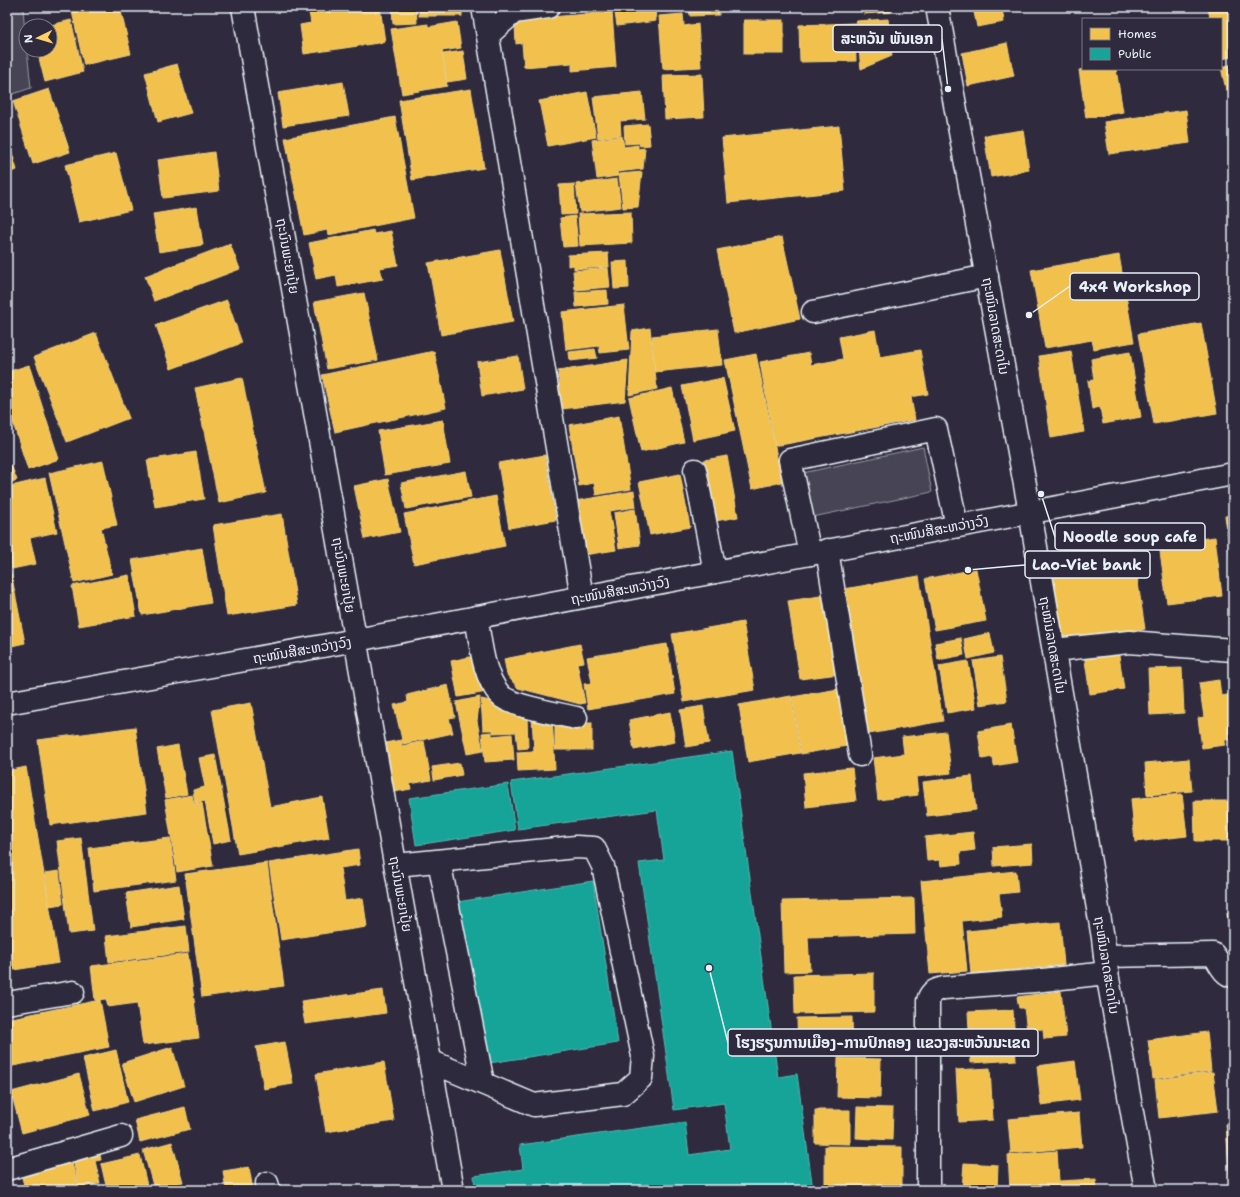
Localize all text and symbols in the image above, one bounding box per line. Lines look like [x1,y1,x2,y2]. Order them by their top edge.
north arrow [18,18,58,58]
legend [1082,18,1222,70]
callout: ສະຫວັນ ພັນເອກ [833,25,942,52]
text: Homes [1118,26,1157,42]
text: ສະຫວັນ ພັນເອກ [841,29,933,49]
text: N [21,34,36,44]
text: Public [1118,46,1152,62]
street label: ຖະນົນພະຍາປຸ້ຍ [272,217,304,295]
callout: 4x4 Workshop [1070,273,1199,300]
street label: ຖະໜົນລາດສະດາໄນ [979,276,1013,376]
text: 4x4 Workshop [1079,277,1191,297]
street label: ຖະໜົນສີສະຫວ່າງວົງ [888,511,990,547]
callout: Noodle soup cafe [1055,523,1205,550]
text: Noodle soup cafe [1063,527,1197,547]
street label: ຖະນົນພະຍາປຸ້ຍ [328,536,360,614]
callout: Lao-Viet bank [1025,551,1150,578]
text: Lao-Viet bank [1032,555,1142,575]
street label: ຖະໜົນສີສະຫວ່າງວົງ [569,572,671,608]
street label: ຖະໜົນລາດສະດາໄນ [1036,595,1070,695]
street label: ຖະໜົນສີສະຫວ່າງວົງ [251,632,353,668]
street label: ຖະນົນພະຍາປຸ້ຍ [385,855,417,933]
street label: ຖະໜົນລາດສະດາໄນ [1090,915,1124,1015]
callout: ໂຮງຮຽນການເມືອງ-ການປົກຄອງ ແຂວງສະຫວັນນະເຂດ [728,1029,1038,1056]
text: ໂຮງຮຽນການເມືອງ-ການປົກຄອງ ແຂວງສະຫວັນນະເຂດ [735,1033,1030,1053]

